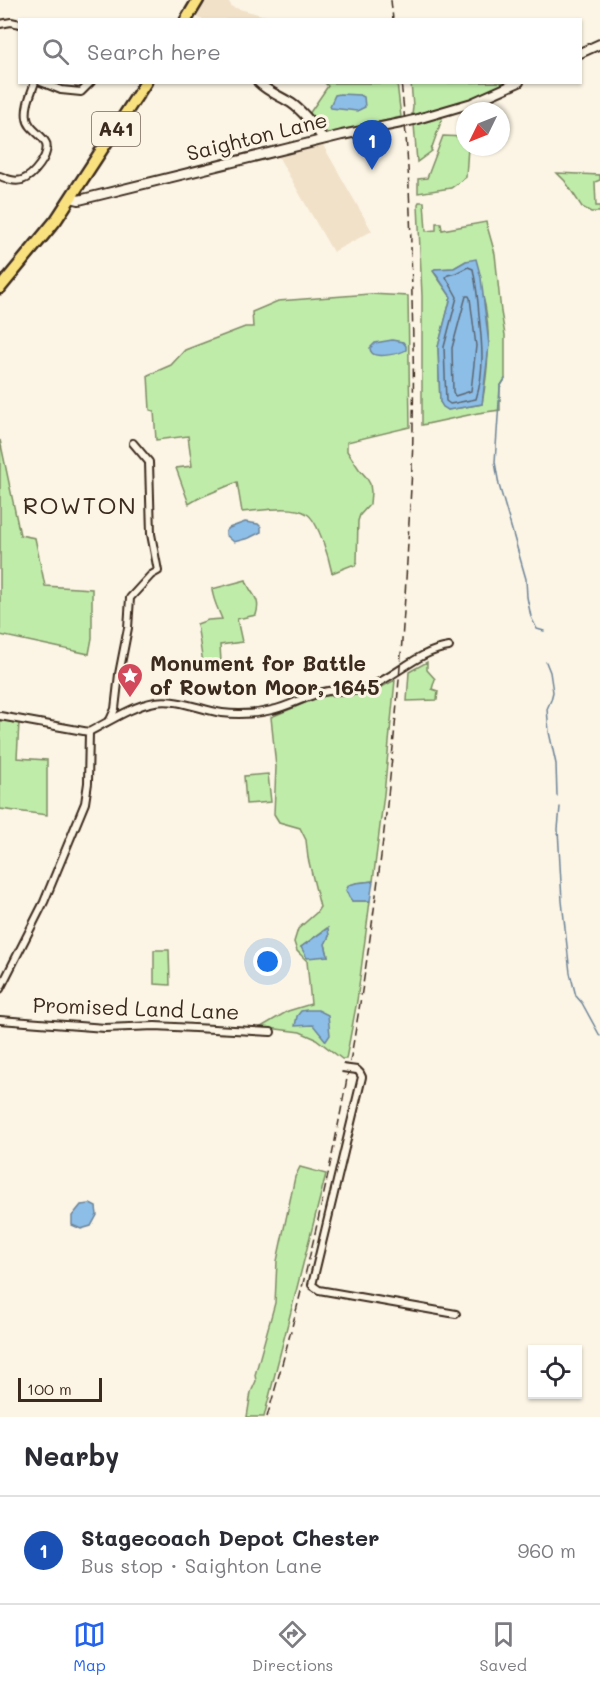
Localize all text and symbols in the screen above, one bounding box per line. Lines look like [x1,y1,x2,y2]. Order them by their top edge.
search box [18,18,582,84]
icon: search [39,35,72,68]
text: Search here [87,37,221,66]
north arrow [456,102,510,156]
street label: Saighton Lane [183,105,330,166]
road number: A41 [92,112,140,146]
pin: 1 [352,120,392,170]
district label: ROWTON [23,489,137,520]
place label: Monument for Battle of Rowton Moor, 1645 [150,649,379,700]
place icon: Monument for Battle of Rowton Moor, 1645 [115,661,145,699]
your location [253,947,282,976]
street label: Promised Land Lane [32,990,240,1025]
map controls [528,1345,582,1399]
button: locate [528,1345,582,1399]
scale bar [18,1375,102,1402]
text: 100 m [27,1378,72,1399]
text: Nearby [24,1439,119,1473]
text: Stagecoach Depot Chester [81,1523,380,1552]
text: 1 [39,1537,48,1563]
text: 960 m [517,1537,576,1563]
text: Bus stop · Saighton Lane [81,1552,322,1578]
tab: Map [73,1618,106,1675]
tab: Directions [252,1618,333,1675]
tab: Saved [479,1618,527,1675]

